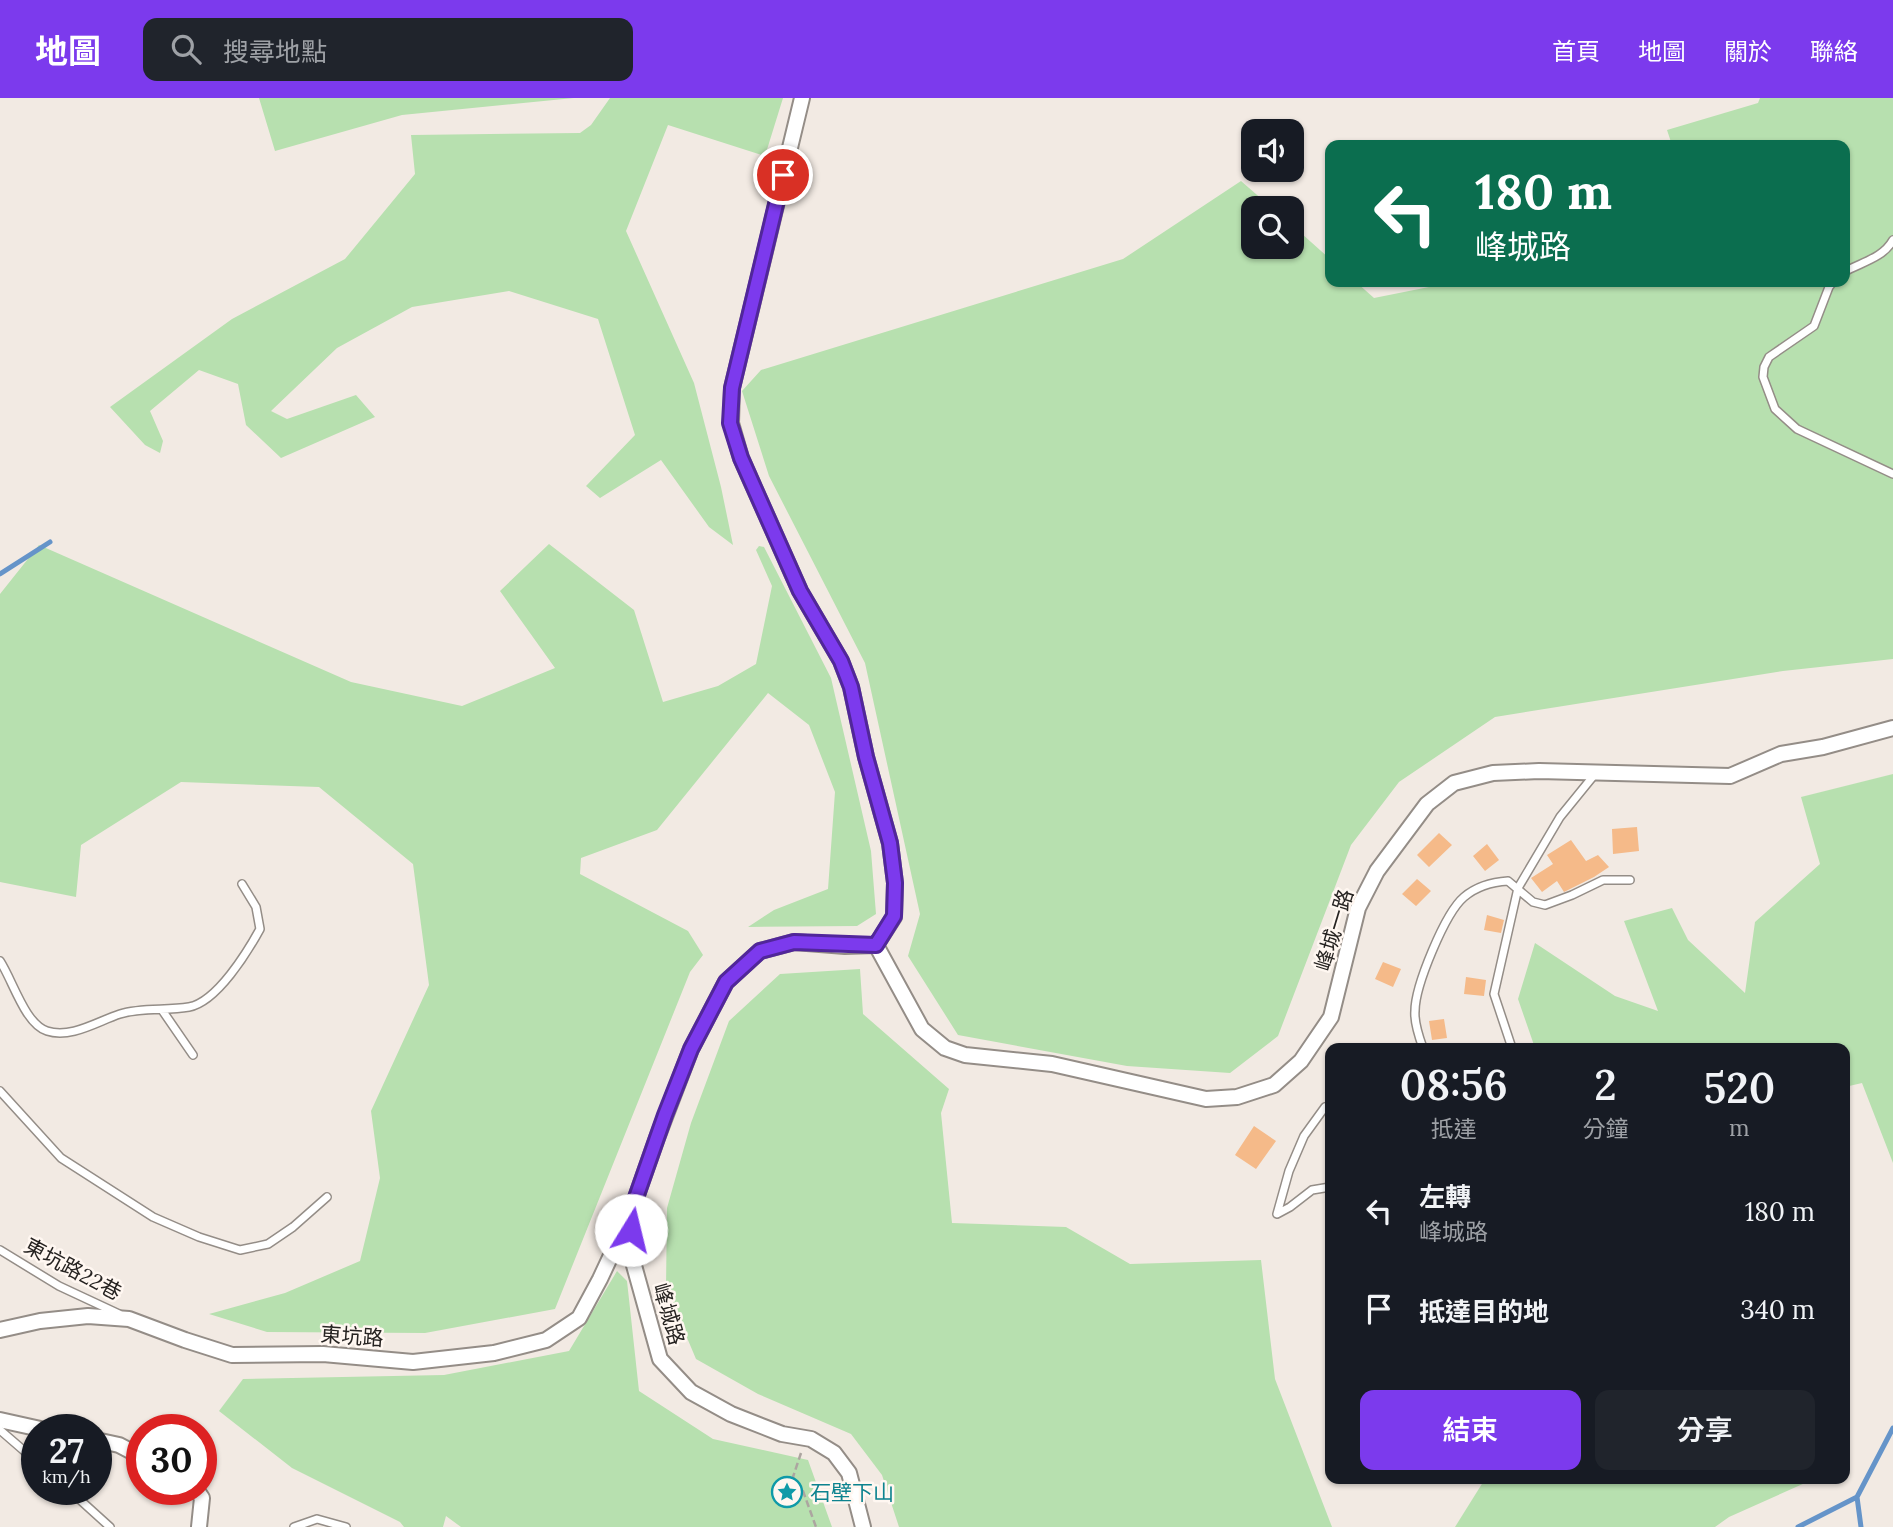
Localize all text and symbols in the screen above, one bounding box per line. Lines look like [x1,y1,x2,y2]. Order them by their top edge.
search box [143,18,633,81]
text: 地圖 [35,30,101,72]
icon: search [167,30,205,68]
text: 搜尋地點 [223,35,327,68]
text: 首頁 [1552,36,1600,67]
text: 地圖 [1638,36,1686,67]
text: 關於 [1724,36,1772,67]
text: 聯絡 [1810,36,1858,67]
map controls [1241,119,1304,259]
button: sound [1241,119,1304,182]
pin [753,145,813,205]
icon: arrive [764,156,802,194]
text: 180 m [1475,160,1612,222]
icon: left [1360,168,1451,259]
button: search [1241,196,1304,259]
text: 峰城路 [1475,226,1571,267]
street label: 峰城一路 [1309,886,1359,974]
text: 08:56 [1400,1058,1508,1112]
text: 2 [1594,1058,1617,1112]
text: 520 [1703,1061,1775,1115]
text: m [1729,1113,1750,1142]
text: 抵達 [1431,1114,1477,1143]
text: 分鐘 [1583,1114,1629,1143]
text: 左轉 [1419,1180,1471,1213]
icon: left [1360,1192,1398,1230]
position arrow [594,1193,668,1267]
text: 180 m [1745,1195,1815,1228]
text: 峰城路 [1419,1217,1488,1246]
street label: 東坑路22巷 [20,1232,126,1306]
street label: 峰城路 [647,1280,691,1348]
icon: arrive [1360,1290,1398,1328]
text: 340 m [1740,1293,1815,1326]
text: 抵達目的地 [1419,1295,1549,1328]
street label: 東坑路 [320,1320,384,1352]
button: 結束 [1360,1390,1581,1470]
button: 分享 [1595,1390,1815,1470]
speed limit sign: 30 [126,1414,217,1505]
text: 27 [49,1428,84,1473]
text: km/h [42,1465,91,1488]
place icon: 石壁下山 [770,1475,804,1509]
place label: 石壁下山 [810,1479,894,1506]

